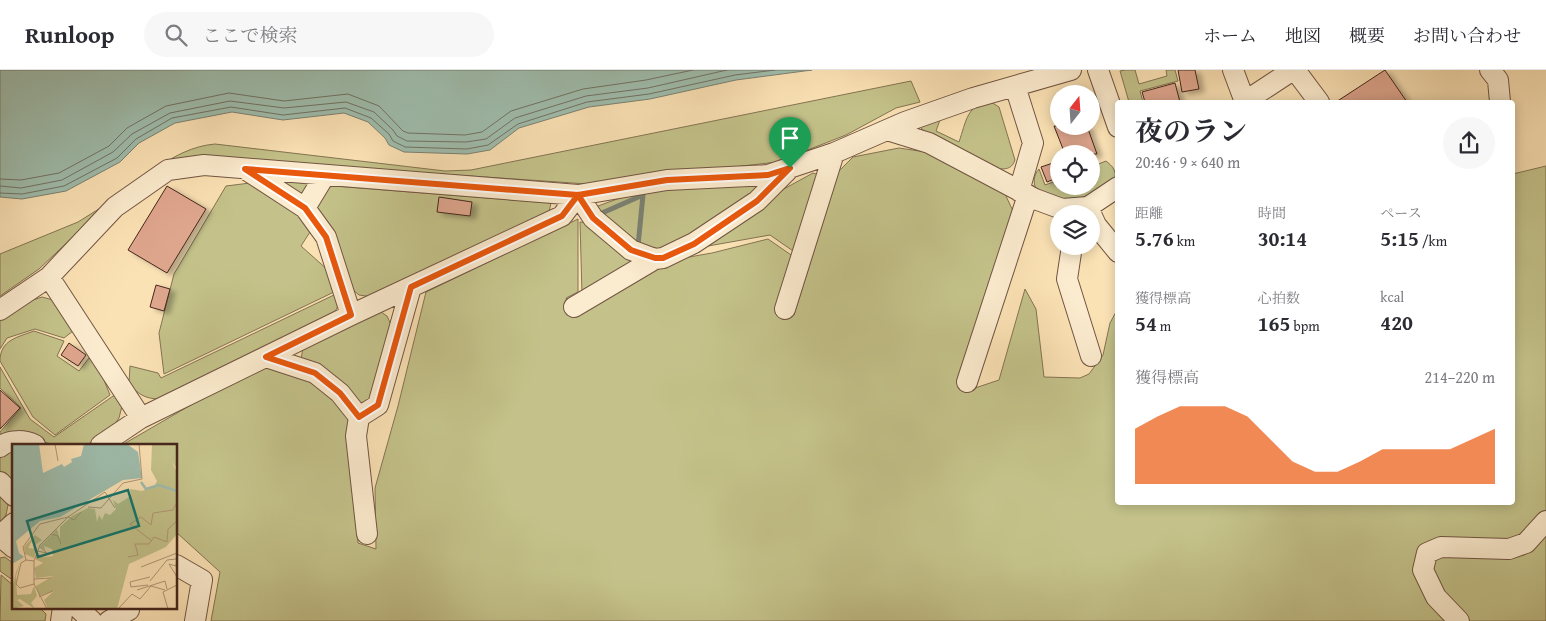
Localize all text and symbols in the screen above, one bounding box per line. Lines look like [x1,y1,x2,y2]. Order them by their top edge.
search box [144,12,494,57]
text: Runloop [25,17,114,52]
icon: search [162,21,190,49]
text: ここで検索 [202,21,297,49]
text: ホーム [1203,22,1257,49]
text: 地図 [1285,22,1321,49]
text: 概要 [1349,22,1385,49]
text: お問い合わせ [1413,22,1521,49]
north arrow [1050,85,1100,135]
map controls [1050,85,1100,255]
text: 夜のラン [1135,110,1247,151]
pin [769,117,811,168]
button: share [1443,117,1495,169]
icon: arrive [776,124,804,152]
button: locate [1050,145,1100,195]
text: 20:46 · 9 × 640 m [1135,150,1240,174]
text: 距離 [1135,203,1163,223]
text: 時間 [1258,203,1286,223]
text: ペース [1380,203,1422,223]
button: layers [1050,205,1100,255]
text: 5.76 [1135,223,1174,254]
text: 30:14 [1258,223,1307,254]
text: 5:15 [1380,223,1419,254]
text: km [1174,231,1195,251]
text: /km [1419,231,1447,251]
text: kcal [1380,287,1404,307]
text: 獲得標高 [1135,288,1191,308]
text: 心拍数 [1258,288,1300,308]
text: 420 [1380,307,1413,338]
text: 54 [1135,308,1157,339]
text: 165 [1258,308,1290,339]
text: m [1157,316,1171,336]
text: bpm [1290,316,1320,336]
text: 獲得標高 [1135,365,1199,389]
text: 214–220 m [1425,365,1495,389]
inset map [12,444,178,608]

